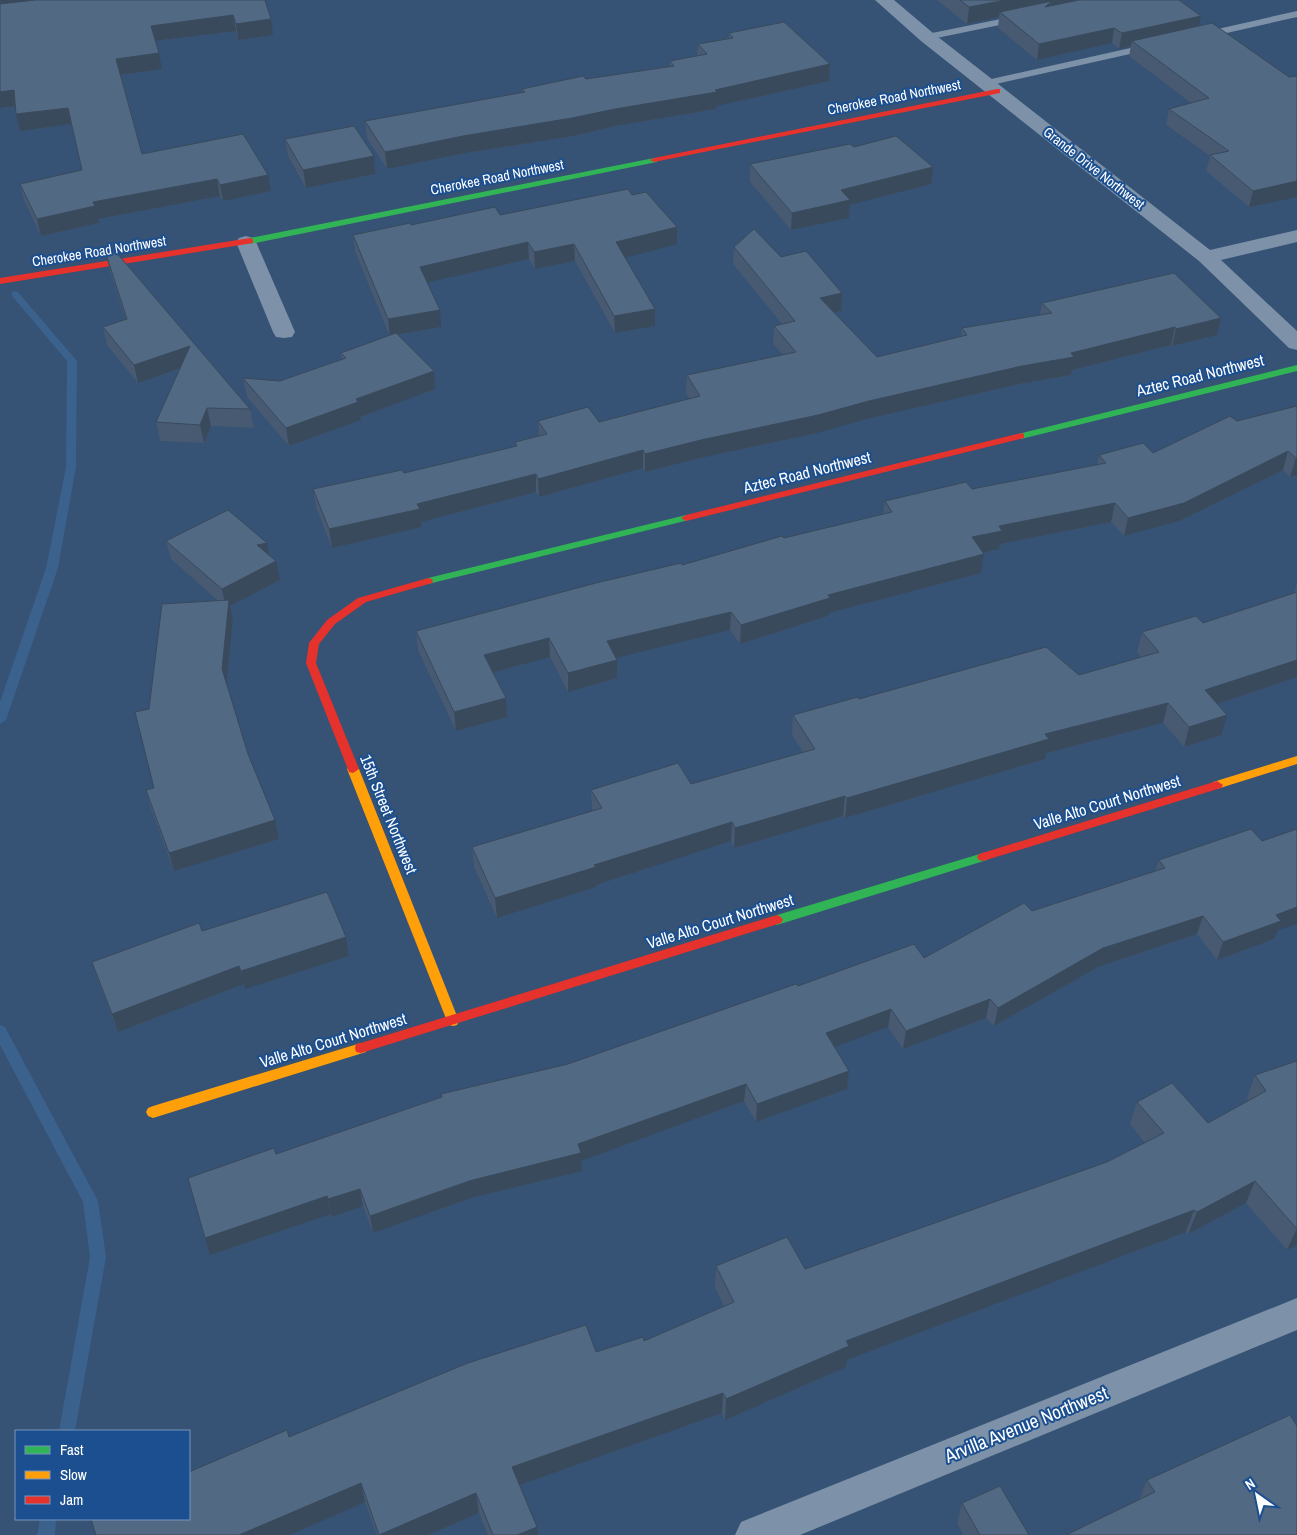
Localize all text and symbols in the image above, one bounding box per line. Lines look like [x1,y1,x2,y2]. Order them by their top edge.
street label: Cherokee Road Northwest [826,75,962,119]
street label: Grande Drive Northwest [1040,123,1148,213]
street label: Cherokee Road Northwest [429,155,565,199]
street label: Cherokee Road Northwest [31,232,167,270]
street label: Aztec Road Northwest [1133,348,1266,402]
street label: Aztec Road Northwest [740,445,873,499]
street label: 15th Street Northwest [355,751,423,877]
street label: Valle Alto Court Northwest [1031,769,1183,835]
street label: Valle Alto Court Northwest [644,888,796,954]
street label: Valle Alto Court Northwest [257,1007,409,1073]
street label: Arvilla Avenue Northwest [940,1379,1112,1469]
legend [15,1430,190,1520]
text: Fast [60,1439,84,1460]
text: Slow [60,1464,87,1485]
north arrow [1232,1470,1282,1520]
text: N [1242,1474,1258,1494]
text: Jam [60,1489,83,1510]

